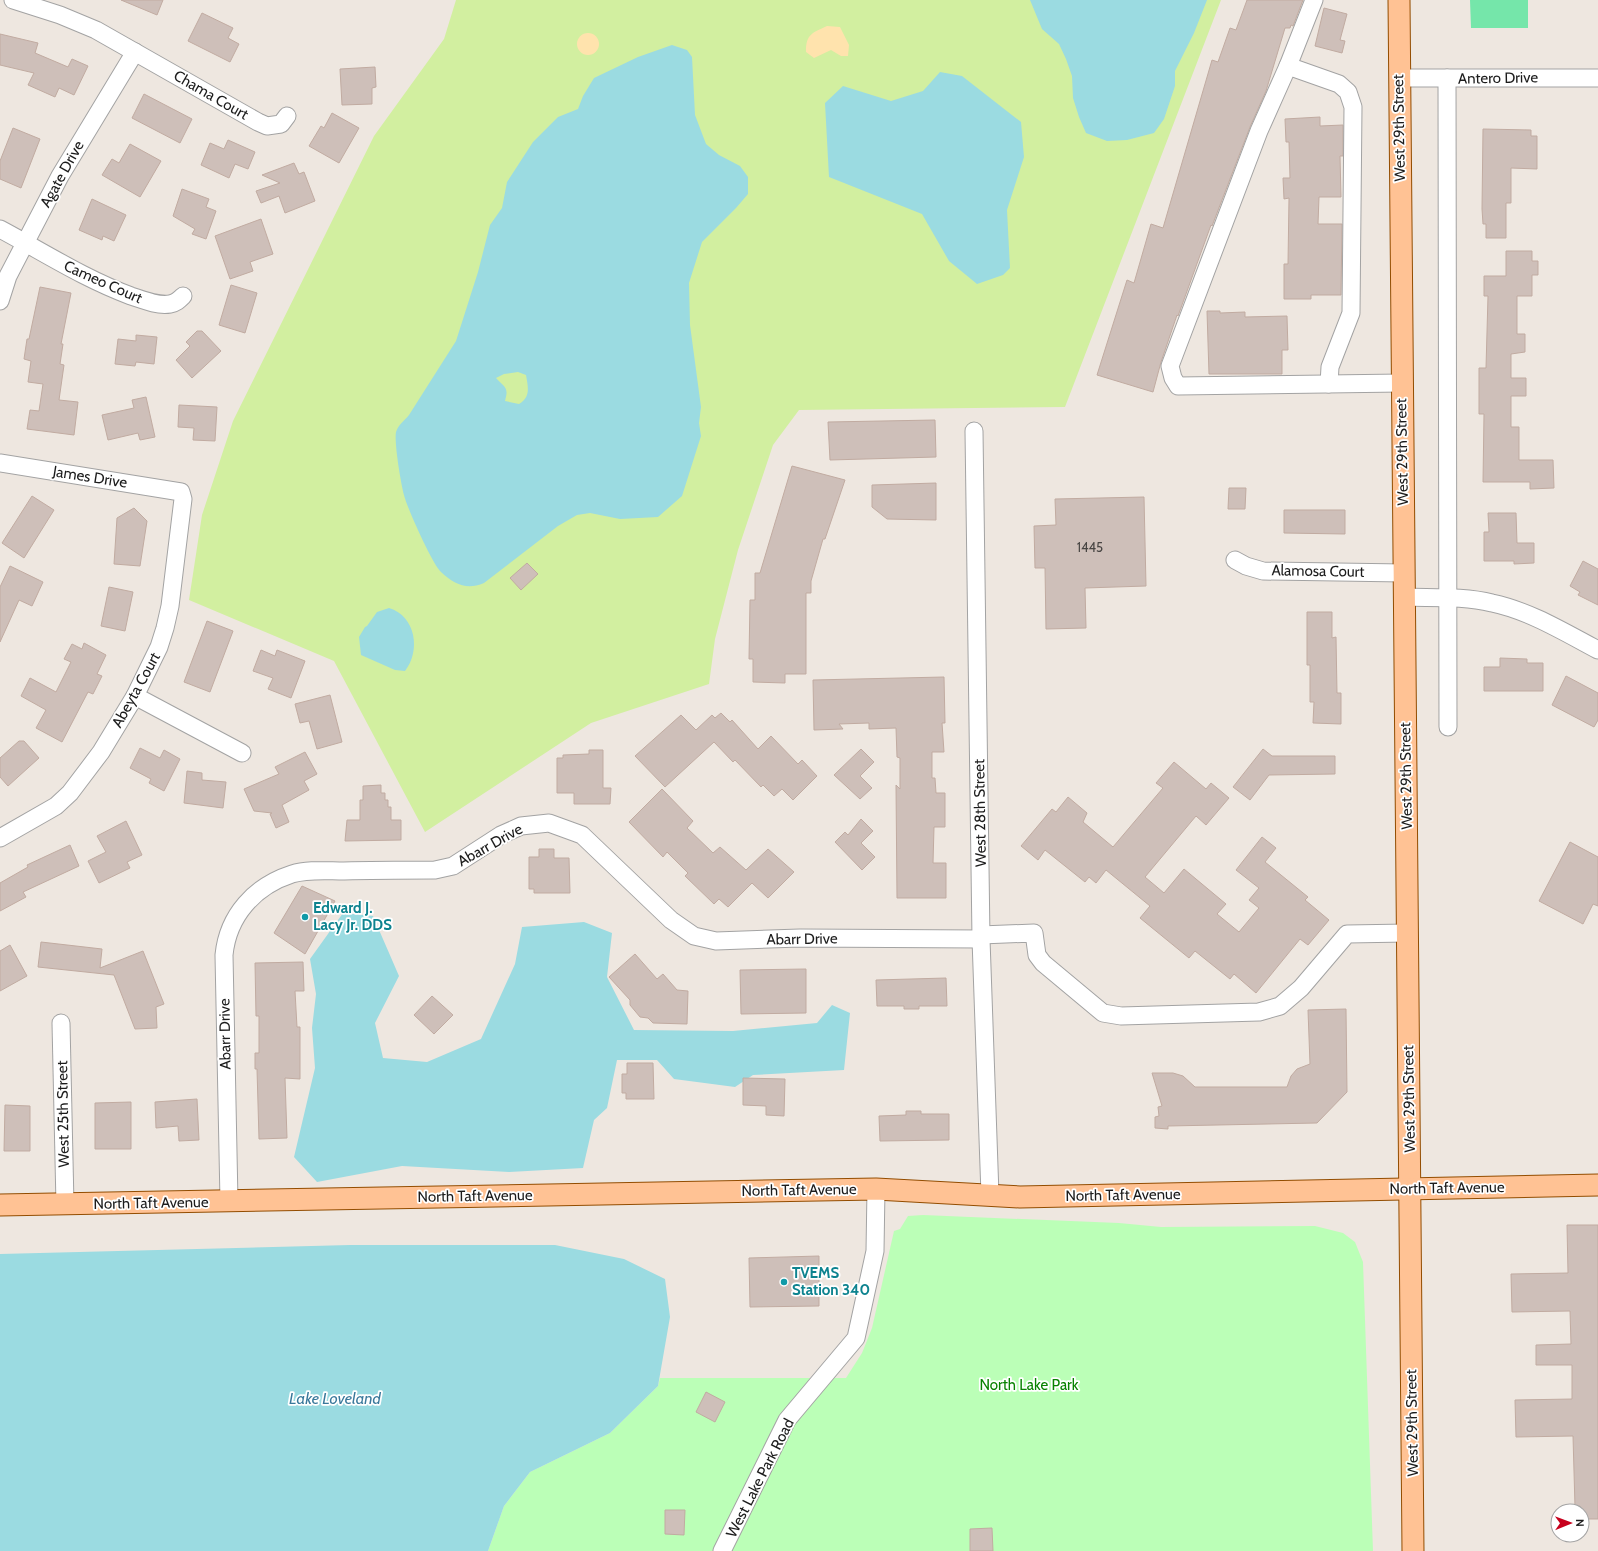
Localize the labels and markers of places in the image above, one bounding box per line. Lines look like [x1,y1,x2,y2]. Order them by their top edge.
place label: Edward J. Lacy Jr. DDS [313,899,392,934]
marker: Edward J. Lacy Jr. DDS [300,912,310,922]
place label: TVEMS Station 340 [792,1264,870,1299]
marker: TVEMS Station 340 [779,1277,789,1287]

